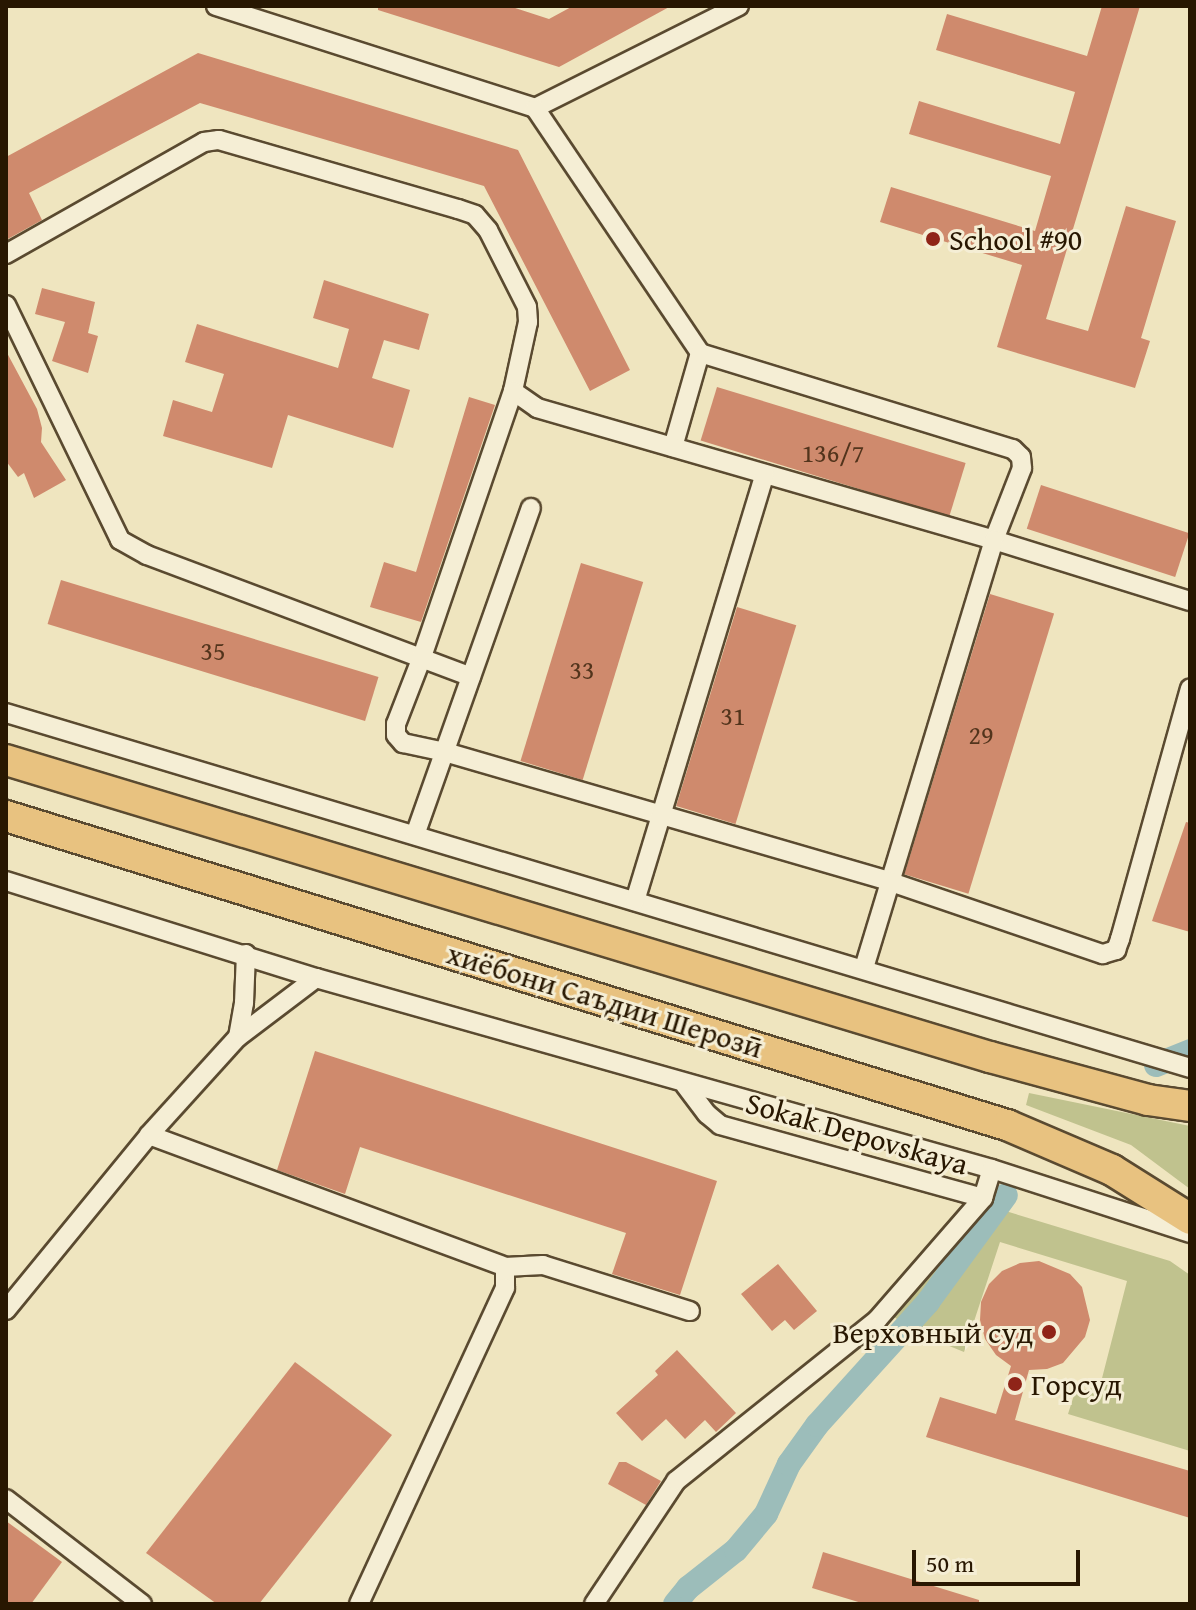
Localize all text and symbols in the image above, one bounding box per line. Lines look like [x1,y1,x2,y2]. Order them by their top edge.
place label: School #90 [949,221,1082,257]
marker: School #90 [924,230,942,248]
house number: 136/7 [802,437,864,469]
house number: 35 [200,635,226,667]
house number: 33 [569,654,595,686]
house number: 31 [720,700,746,732]
house number: 29 [968,719,994,751]
street label: хиёбони Саъдии Шерозӣ [443,935,767,1065]
street label: Sokak Depovskaya [742,1084,972,1182]
place label: Верховный суд [833,1314,1033,1350]
marker: Верховный суд [1040,1323,1058,1341]
place label: Горсуд [1031,1366,1122,1402]
marker: Горсуд [1006,1375,1024,1393]
scale bar [916,1534,1084,1584]
text: 50 m [926,1546,974,1581]

